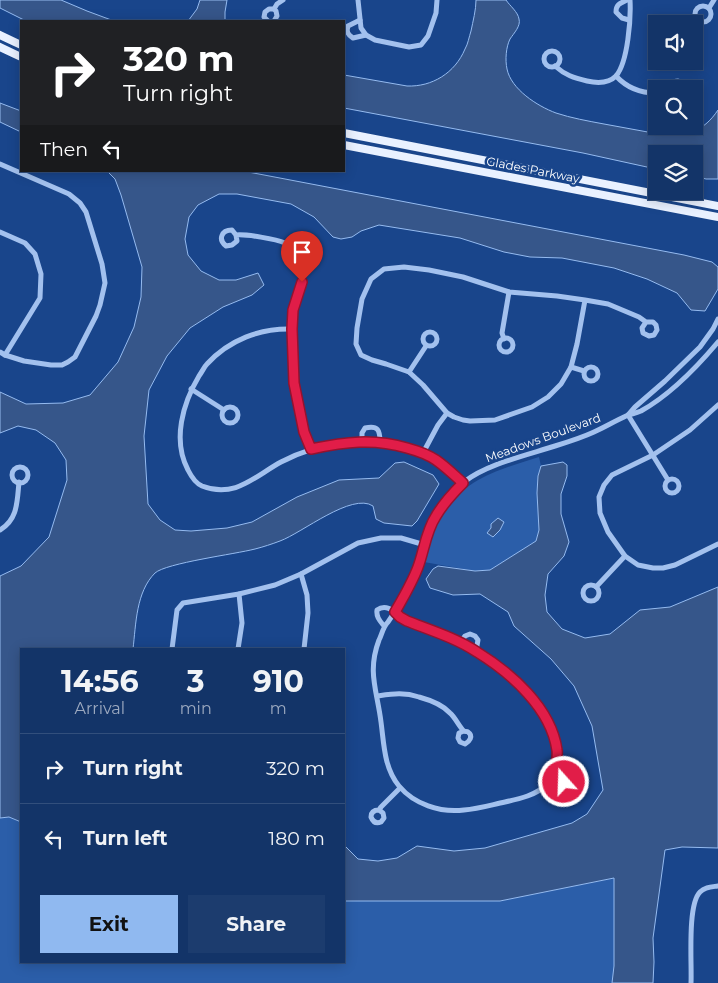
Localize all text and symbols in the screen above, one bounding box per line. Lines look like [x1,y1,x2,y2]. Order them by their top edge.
map controls [648,15,703,200]
button: sound [648,15,703,70]
text: 320 m [123,37,235,80]
icon: right [40,40,105,105]
text: Turn right [123,80,233,107]
button: search [648,80,703,135]
icon: left [98,135,126,163]
text: Then [40,138,88,161]
button: layers [648,145,703,200]
street label: Glades Parkway [485,153,582,186]
pin [281,231,323,282]
icon: arrive [288,238,316,266]
street label: Meadows Boulevard [483,410,603,465]
text: 14:56 [61,663,139,700]
text: 3 [187,663,205,700]
text: 910 [253,663,304,700]
text: Arrival [75,699,125,718]
text: min [180,699,212,718]
text: m [270,699,287,718]
icon: right [40,755,68,783]
position arrow [537,755,589,807]
text: Turn right [83,757,183,780]
text: 320 m [266,757,325,780]
icon: left [40,825,68,853]
text: Turn left [83,827,168,850]
text: 180 m [268,827,325,850]
button: Exit [40,895,178,953]
button: Share [188,895,325,953]

